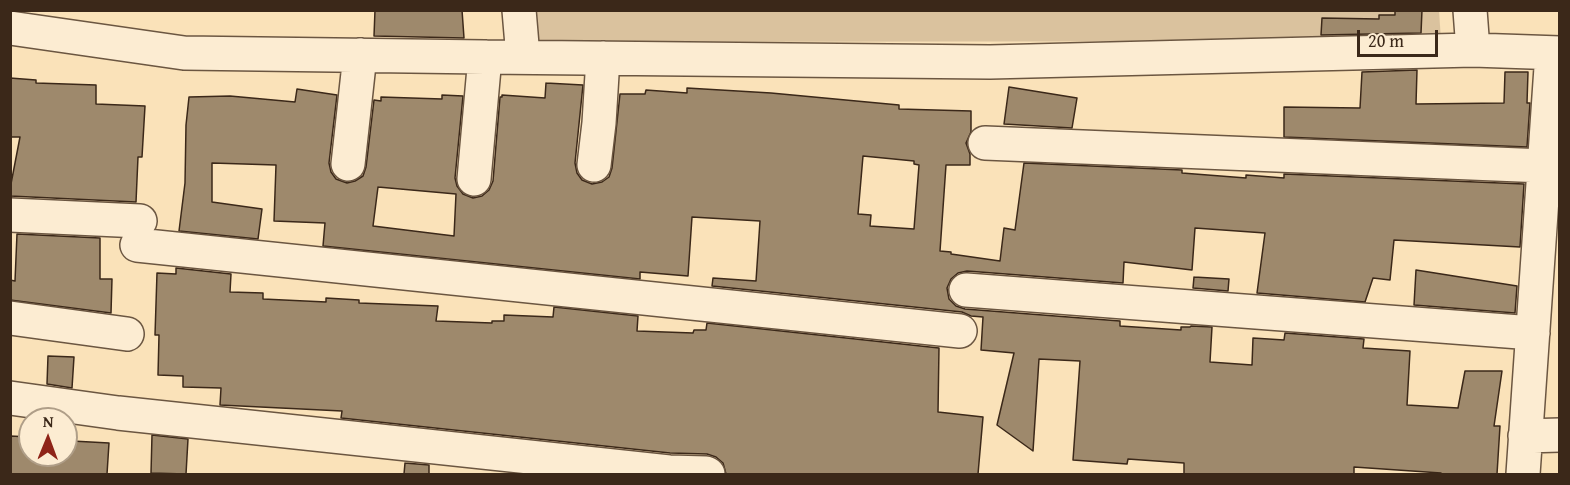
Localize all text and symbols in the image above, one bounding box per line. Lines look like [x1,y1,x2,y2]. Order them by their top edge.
scale bar [1360,18,1441,56]
text: 20 m [1368,27,1404,54]
north arrow [18,407,78,467]
text: N [43,409,54,433]

